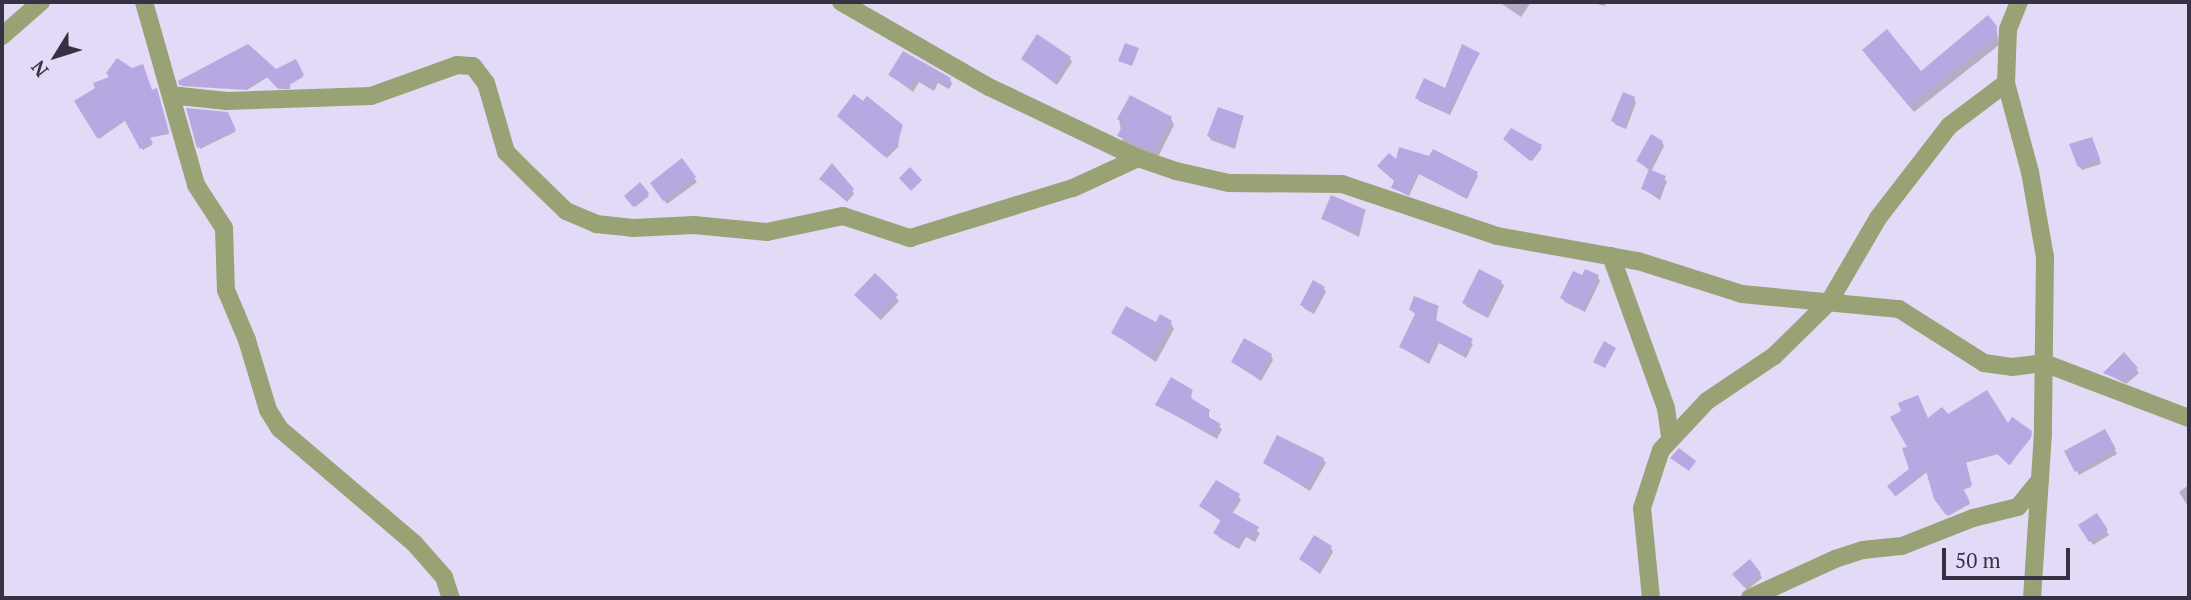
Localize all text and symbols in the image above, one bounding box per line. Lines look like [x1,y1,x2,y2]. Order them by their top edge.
north arrow [21,21,91,91]
text: N [25,56,53,83]
scale bar [1946,534,2074,578]
text: 50 m [1955,546,2001,574]

